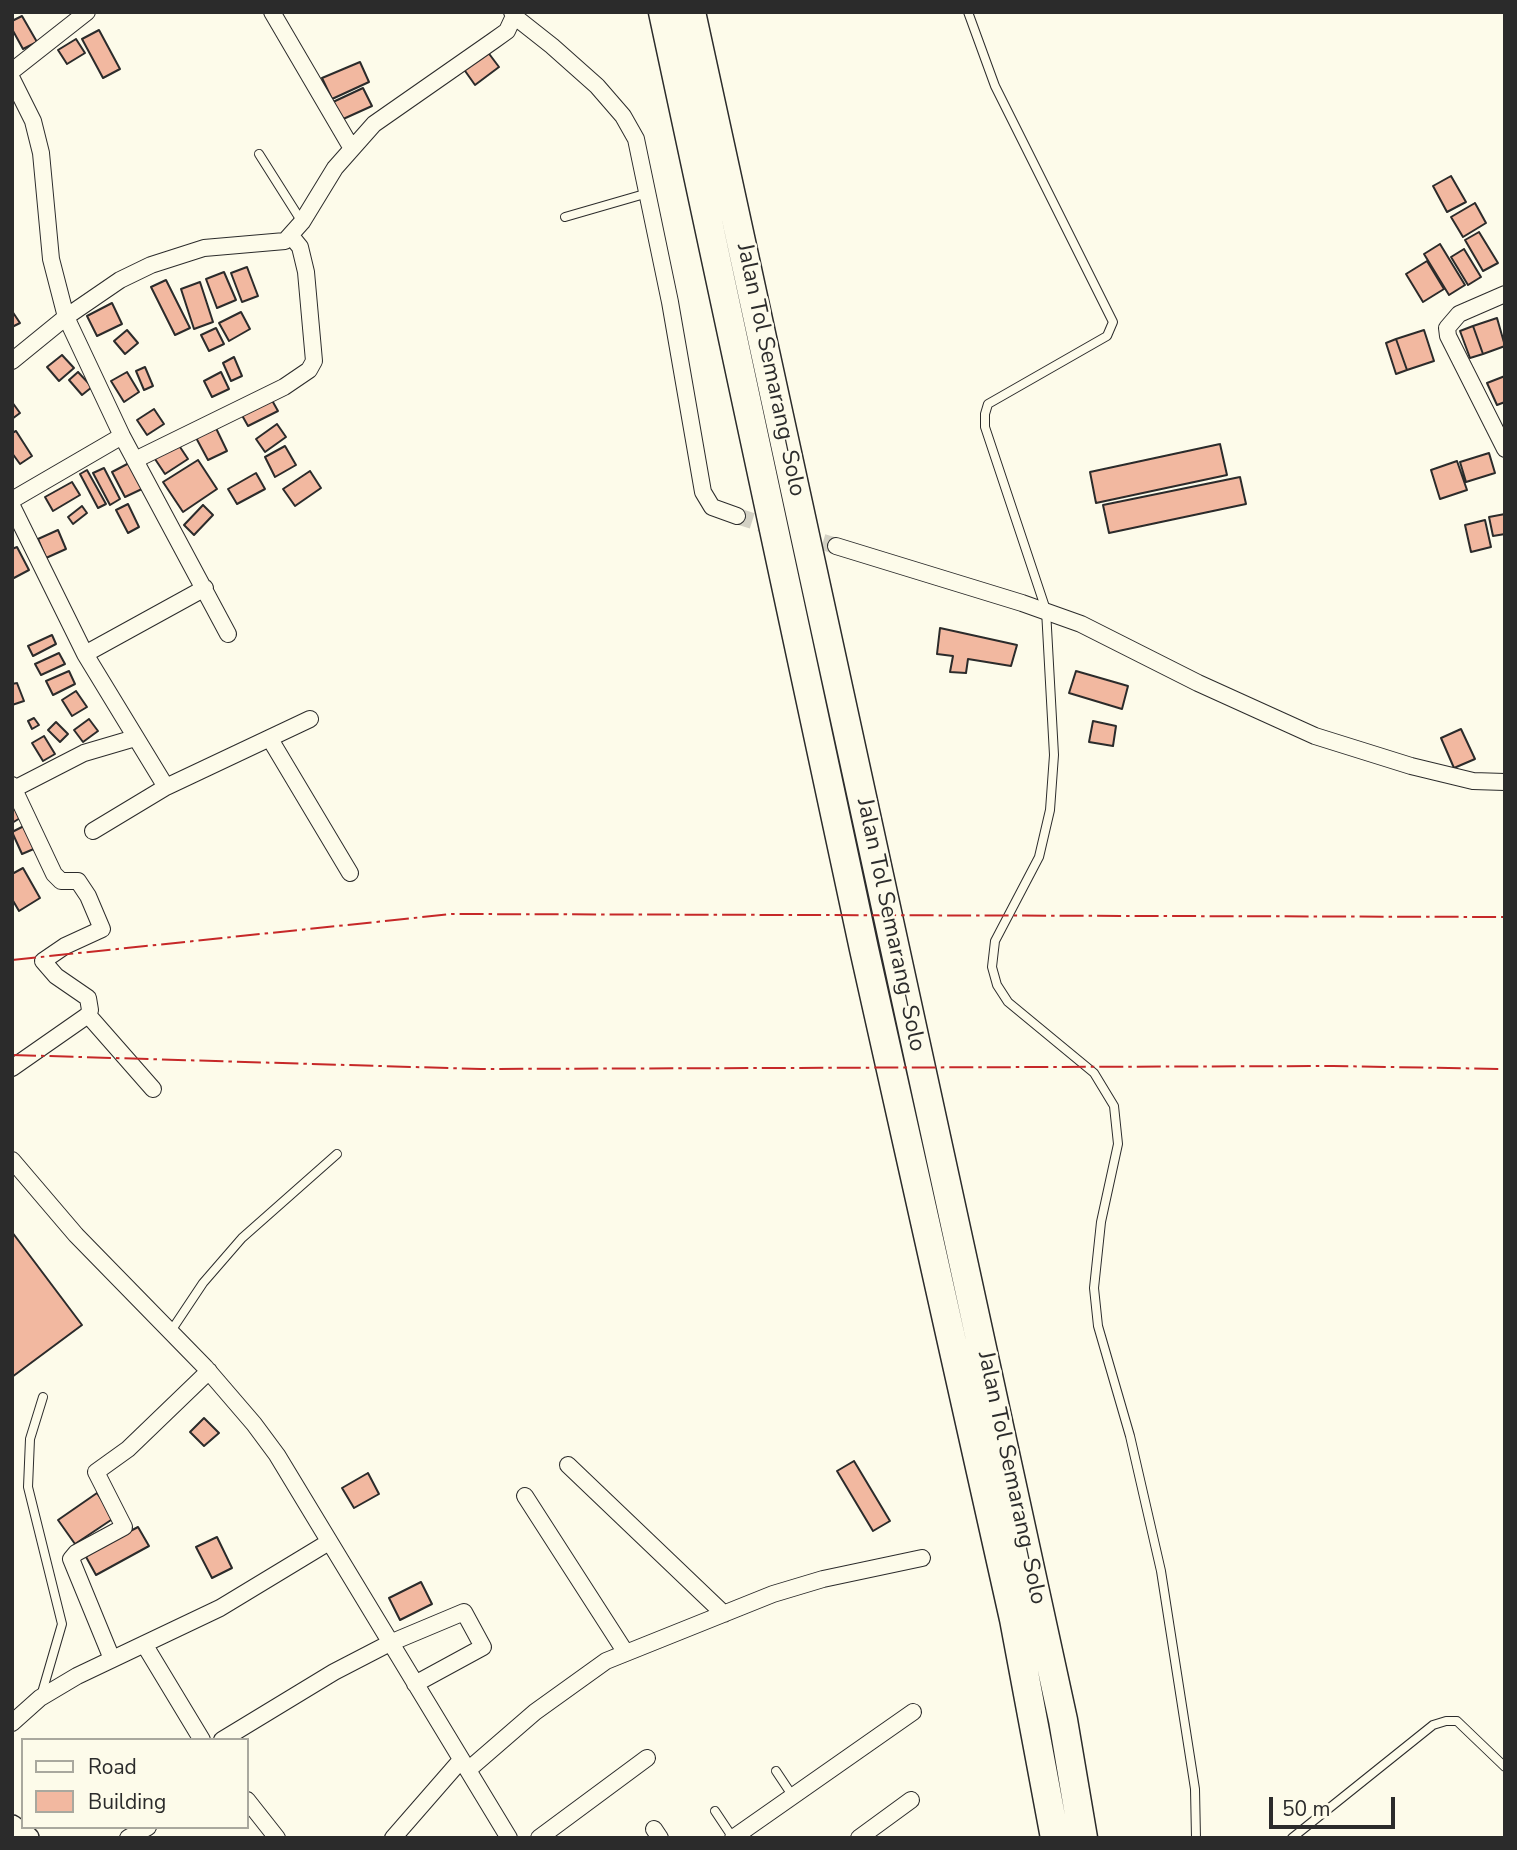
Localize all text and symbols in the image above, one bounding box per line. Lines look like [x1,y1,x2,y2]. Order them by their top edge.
street label: Jalan Tol Semarang–Solo [730,241,810,499]
street label: Jalan Tol Semarang–Solo [850,796,930,1054]
street label: Jalan Tol Semarang–Solo [971,1349,1051,1607]
legend [21,1738,248,1829]
text: Road [88,1753,137,1781]
scale bar [1272,1784,1398,1828]
text: Building [88,1788,166,1816]
text: 50 m [1282,1795,1331,1823]

